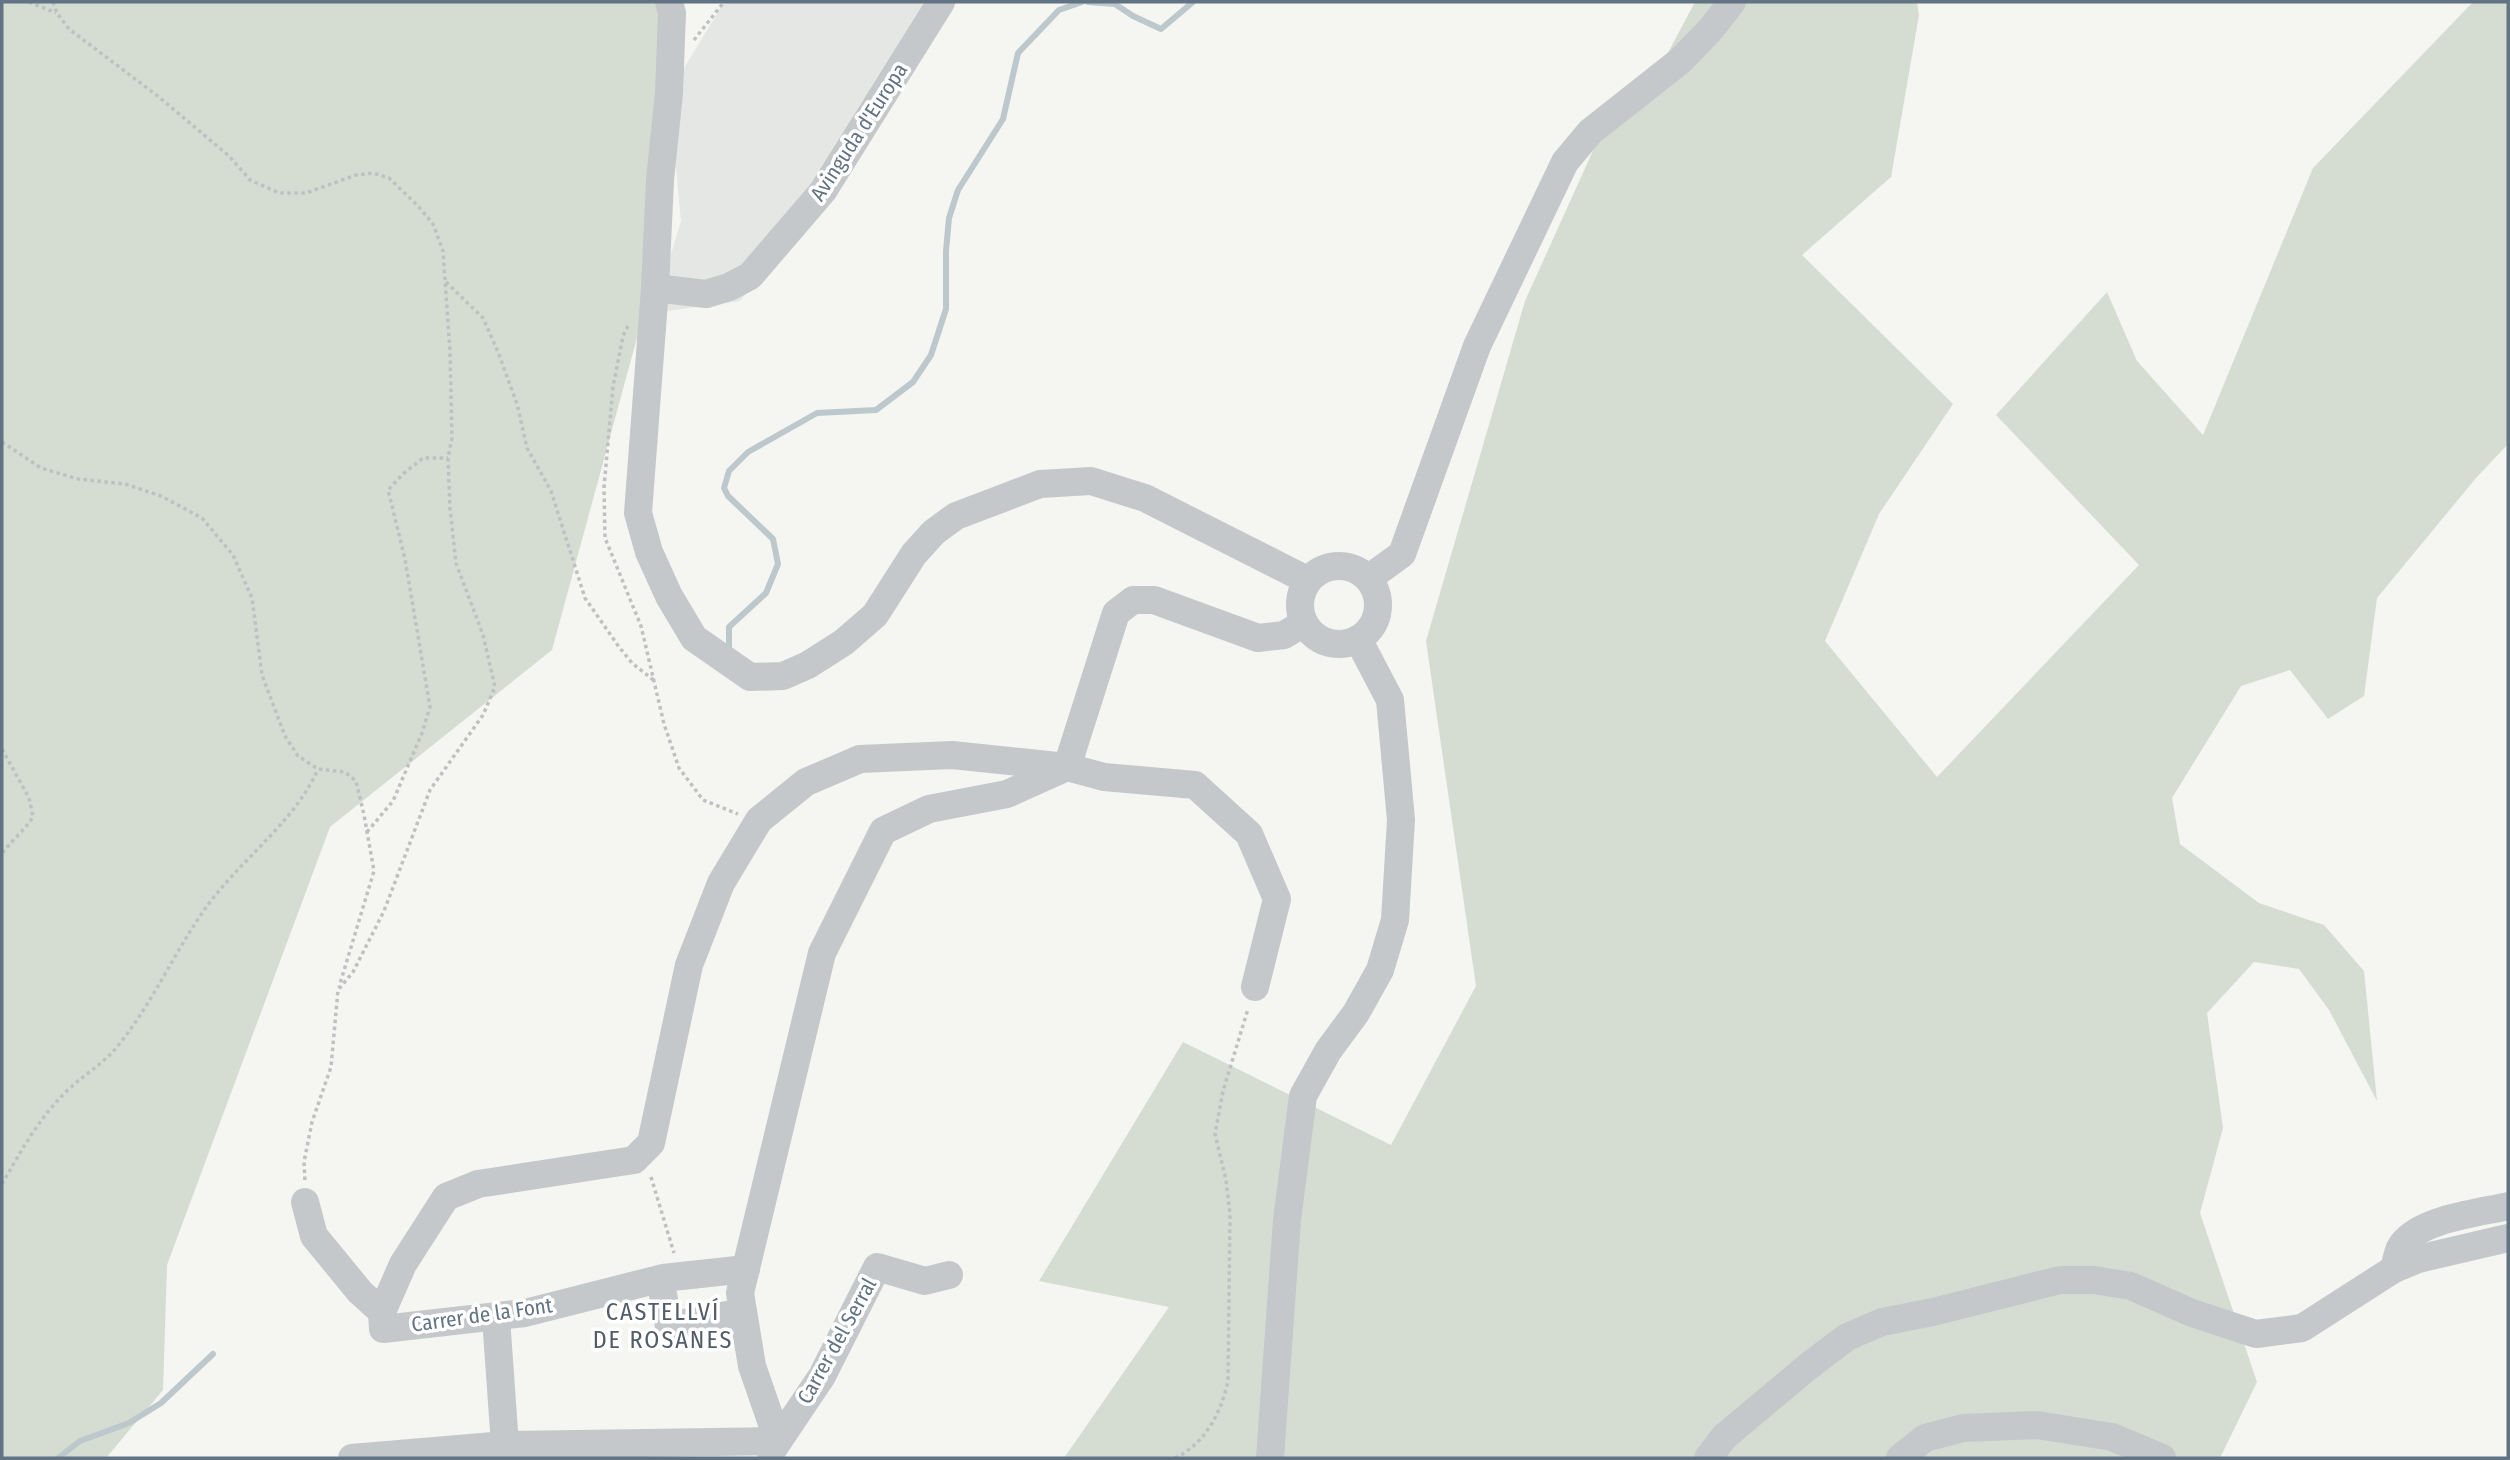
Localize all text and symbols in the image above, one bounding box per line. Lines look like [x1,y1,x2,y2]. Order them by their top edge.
street label: Avinguda d'Europa [805,58,913,206]
street label: Carrer del Serral [792,1273,883,1409]
street label: Carrer de la Font [410,1292,554,1338]
district label: CASTELLVÍ DE ROSANES [593,1297,733,1354]

